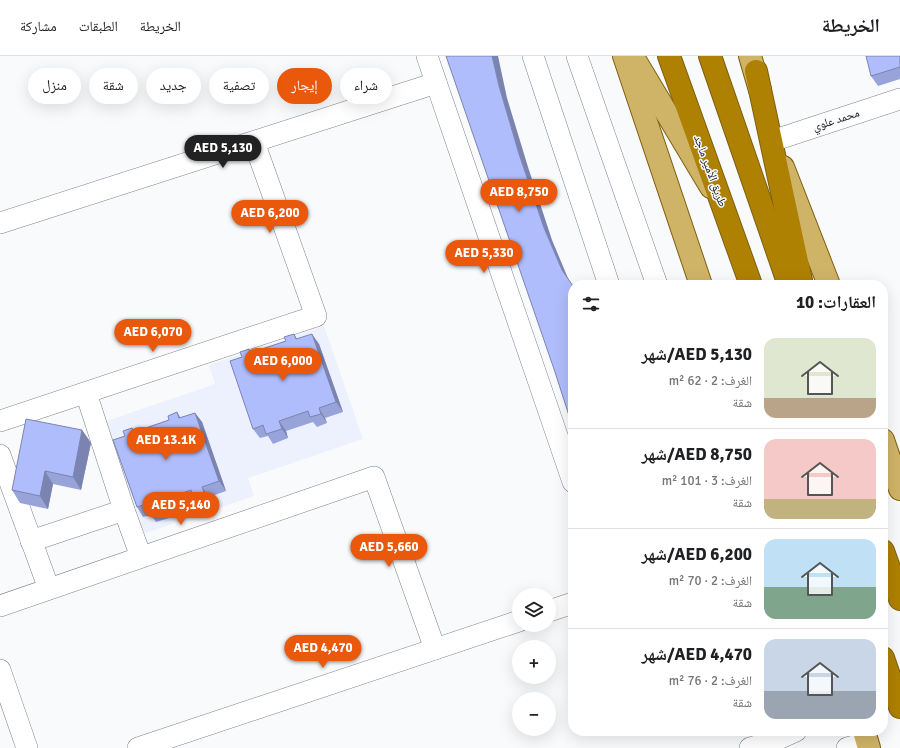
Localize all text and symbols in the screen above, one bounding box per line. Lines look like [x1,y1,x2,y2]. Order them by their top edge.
text: الخريطة [822,14,880,38]
text: مشاركة [20,18,57,35]
text: الطبقات [79,18,118,35]
text: الخريطة [140,18,181,35]
chip: منزل [28,68,81,104]
chip: شقة [89,68,138,104]
chip: جديد [146,68,201,104]
chip: تصفية [209,68,269,104]
chip: إيجار [277,68,332,104]
chip: شراء [340,68,392,104]
street label: محمد علوي [810,105,862,137]
street label: طريق الأمير ماجد [690,133,730,209]
pin: AED 5,130 [177,135,269,169]
text: AED 5,130 [193,140,253,156]
pin: AED 8,750 [473,179,565,213]
text: AED 8,750 [489,184,549,200]
pin: AED 6,200 [224,200,316,234]
text: AED 6,200 [240,205,300,221]
pin: AED 5,330 [438,240,530,274]
text: AED 5,330 [454,245,514,261]
text: العقارات: 10 [796,292,876,313]
icon: filters [580,293,602,315]
pin: AED 6,070 [107,319,199,353]
text: AED 6,070 [123,324,183,340]
text: AED 5,130/شهر [642,344,752,365]
pin: AED 6,000 [237,348,329,382]
text: AED 6,000 [253,353,313,369]
icon: home [796,354,844,402]
text: الغرف: 2 · 62 m² [669,373,752,389]
text: شقة [733,395,752,411]
pin: AED 13.1K [120,427,212,461]
text: AED 13.1K [136,432,196,448]
text: AED 8,750/شهر [642,444,752,465]
icon: home [796,455,844,503]
text: الغرف: 3 · 101 m² [662,473,752,489]
pin: AED 5,140 [135,492,227,526]
text: شقة [733,495,752,511]
text: AED 5,140 [151,497,211,513]
pin: AED 5,660 [343,534,435,568]
text: AED 5,660 [359,539,419,555]
text: AED 6,200/شهر [642,544,752,565]
icon: home [796,555,844,603]
text: الغرف: 2 · 70 m² [669,573,752,589]
map controls [512,588,556,736]
button: layers [512,588,556,632]
text: شقة [733,595,752,611]
pin: AED 4,470 [277,635,369,669]
text: AED 4,470 [293,640,353,656]
button: + [512,640,556,684]
text: AED 4,470/شهر [642,644,752,665]
icon: home [796,655,844,703]
text: الغرف: 2 · 76 m² [669,673,752,689]
button: − [512,692,556,736]
text: شقة [733,695,752,711]

